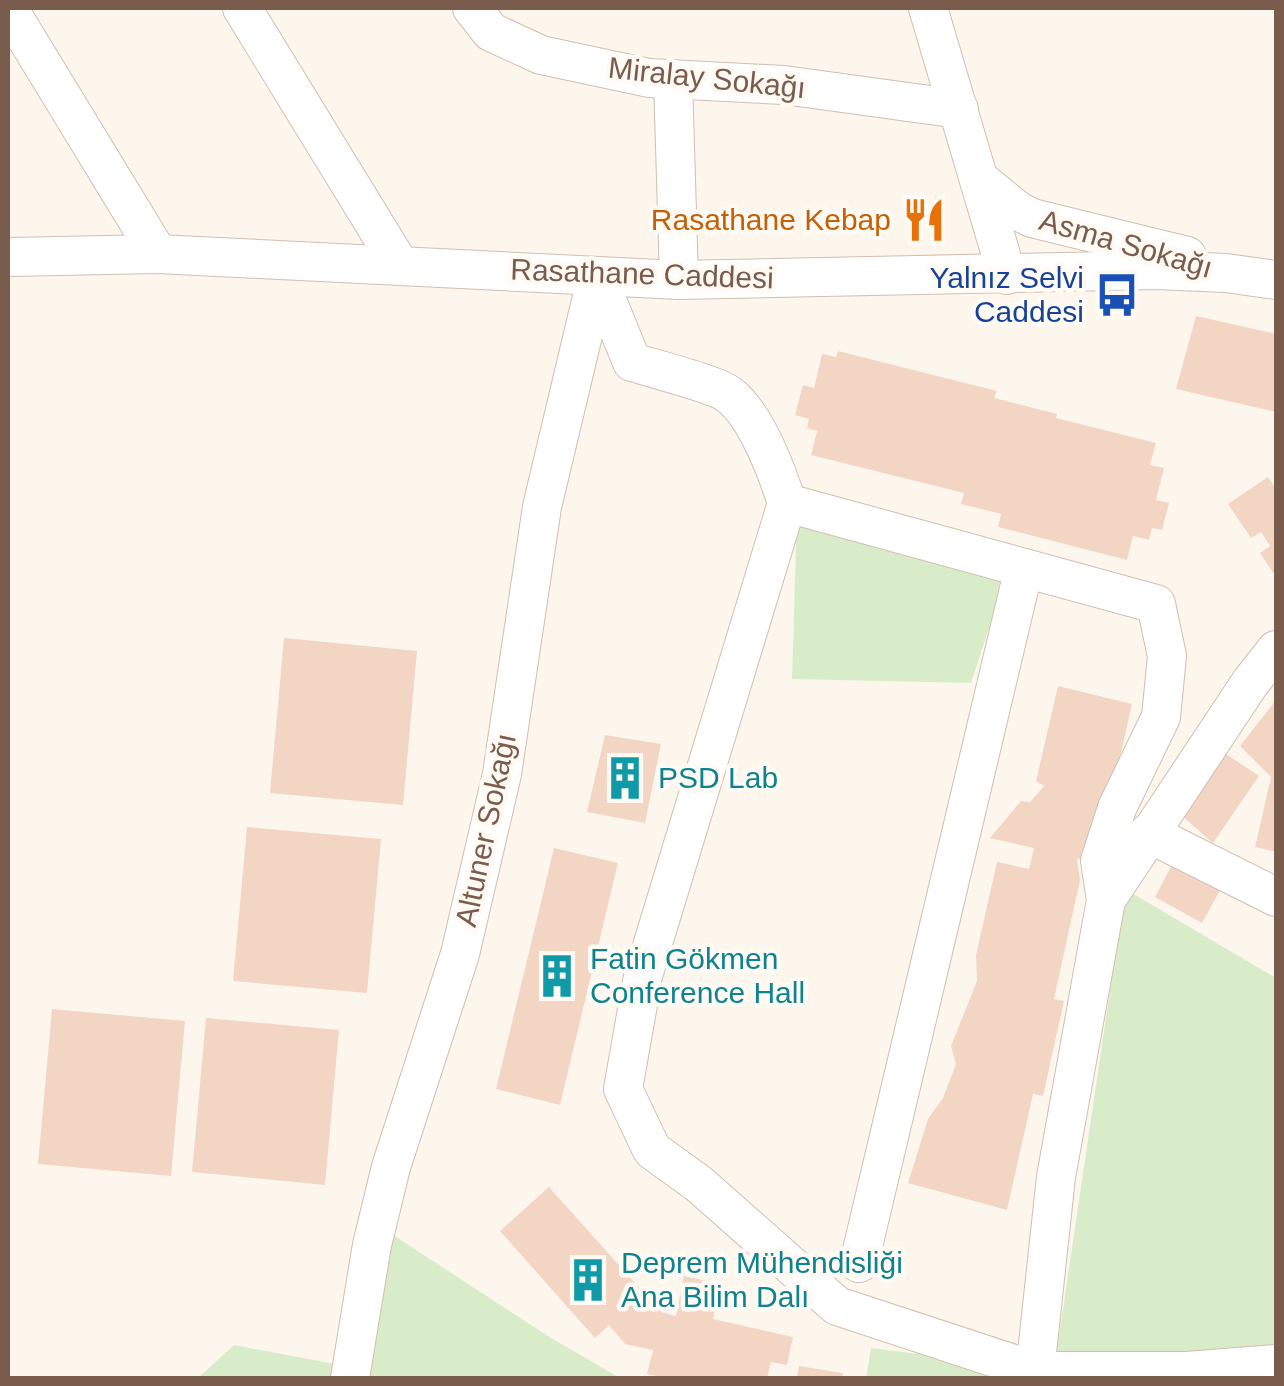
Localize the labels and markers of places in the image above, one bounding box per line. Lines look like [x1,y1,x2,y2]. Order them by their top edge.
restaurant icon: Rasathane Kebap [900,196,948,244]
place label: Rasathane Kebap [651,203,891,236]
place label: Yalnız Selvi Caddesi [929,261,1084,328]
bus stop icon: Yalnız Selvi Caddesi [1093,271,1141,319]
building icon: PSD Lab [601,754,649,802]
place label: PSD Lab [658,761,778,794]
place label: Fatin Gökmen Conference Hall [590,942,805,1009]
building icon: Fatin Gökmen Conference Hall [533,952,581,1000]
place label: Deprem Mühendisliği Ana Bilim Dalı [621,1246,903,1313]
building icon: Deprem Mühendisliği Ana Bilim Dalı [564,1256,612,1304]

